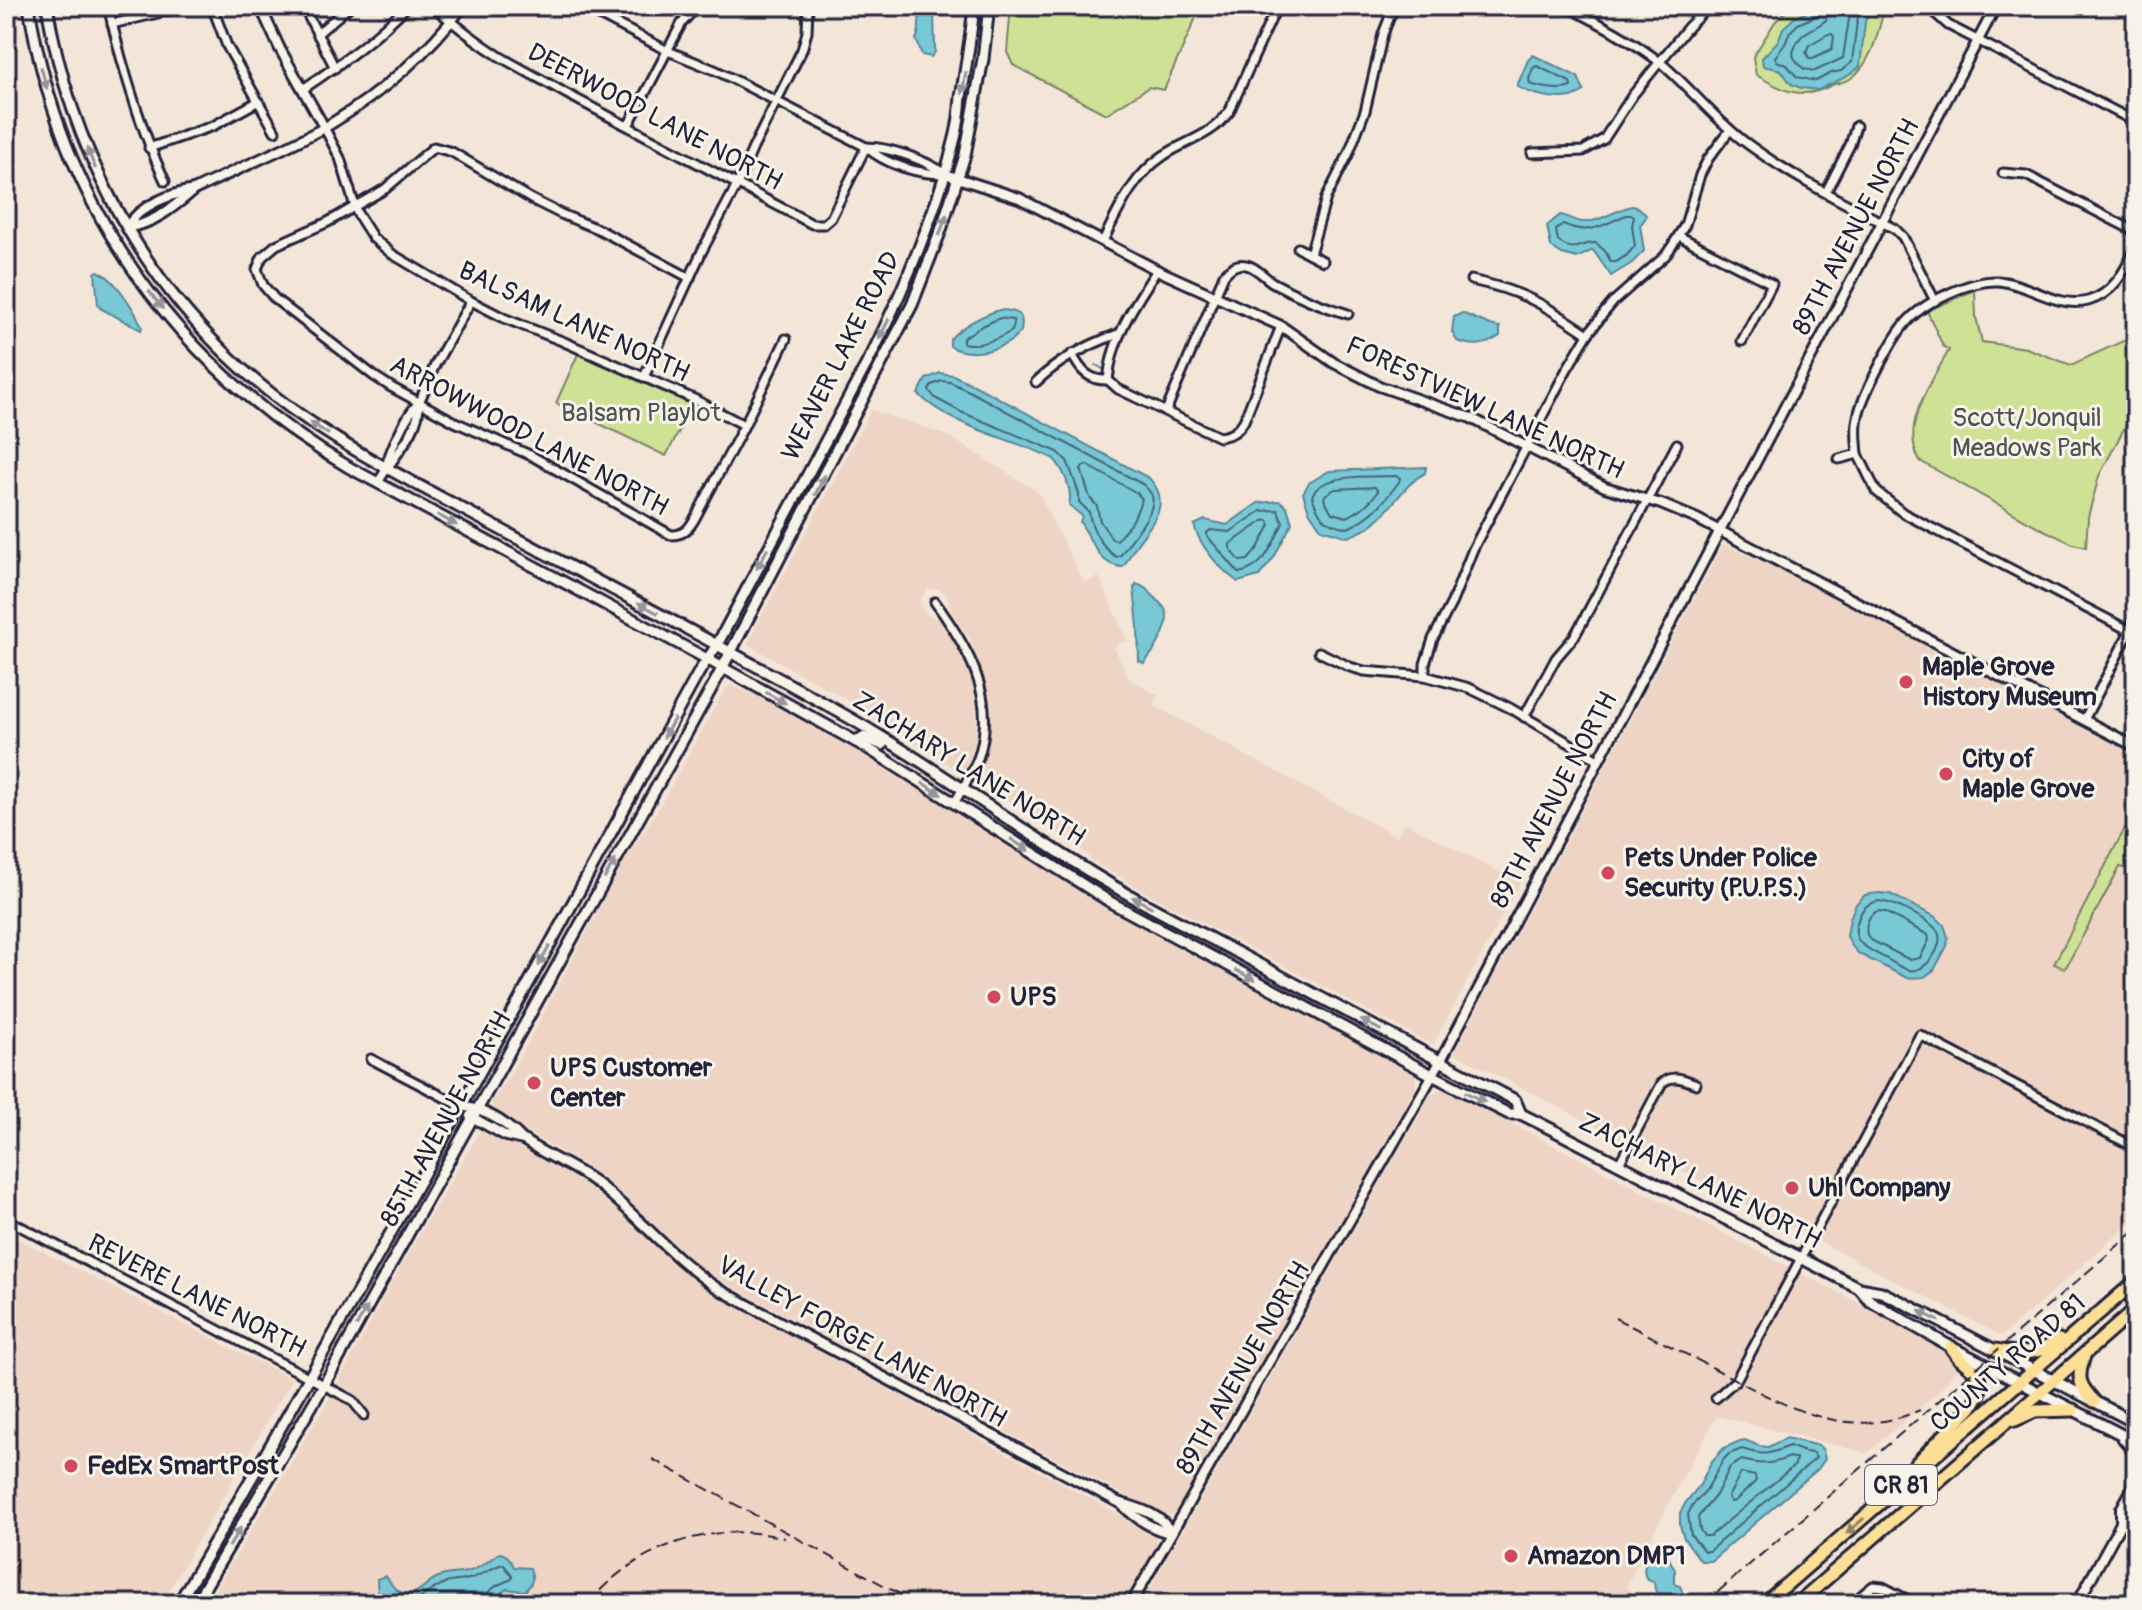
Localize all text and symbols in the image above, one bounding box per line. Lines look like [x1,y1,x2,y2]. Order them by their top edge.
street label: DEERWOOD LANE NORTH [522,36,788,198]
one-way arrow [39,65,51,90]
one-way arrow [957,71,969,96]
street label: 89TH AVENUE NORTH [1786,113,1926,341]
one-way arrow [84,146,98,170]
one-way arrow [937,213,949,237]
street label: WEAVER LAKE ROAD [775,246,907,466]
street label: BALSAM LANE NORTH [454,254,694,390]
one-way arrow [147,290,163,310]
one-way arrow [877,318,891,341]
street label: FORESTVIEW LANE NORTH [1341,329,1629,487]
street label: ARROWWOOD LANE NORTH [384,349,674,523]
park label: Balsam Playlot [561,397,721,429]
park label: Scott/Jonquil Meadows Park [1952,402,2102,464]
one-way arrow [308,421,330,436]
one-way arrow [813,473,826,496]
one-way arrow [435,513,458,527]
one-way arrow [755,548,769,570]
one-way arrow [637,602,659,616]
place label: Maple Grove History Museum [1922,651,2097,713]
marker: Maple Grove History Museum [1897,673,1915,691]
street label: ZACHARY LANE NORTH [847,684,1091,854]
street label: 89TH AVENUE NORTH [1484,686,1624,914]
one-way arrow [764,691,787,705]
one-way arrow [662,717,676,739]
place label: City of Maple Grove [1962,743,2095,805]
marker: City of Maple Grove [1937,765,1955,783]
one-way arrow [921,781,943,795]
one-way arrow [1009,837,1031,851]
place label: Pets Under Police Security (P.U.P.S.) [1624,842,1818,904]
one-way arrow [603,858,617,881]
marker: Pets Under Police Security (P.U.P.S.) [1599,864,1617,882]
one-way arrow [1131,895,1153,909]
one-way arrow [538,945,552,967]
one-way arrow [1234,967,1256,981]
place label: UPS [1010,981,1057,1013]
marker: UPS [985,988,1003,1006]
street label: 85TH AVENUE NORTH [374,1006,518,1232]
one-way arrow [1360,1018,1383,1031]
place label: UPS Customer Center [550,1052,713,1114]
marker: UPS Customer Center [525,1074,543,1092]
one-way arrow [1463,1090,1486,1103]
street label: ZACHARY LANE NORTH [1573,1106,1827,1256]
place label: Uhl Company [1808,1172,1951,1204]
marker: Uhl Company [1783,1179,1801,1197]
street label: REVERE LANE NORTH [83,1227,311,1365]
street label: VALLEY FORGE LANE NORTH [712,1249,1012,1435]
street label: 89TH AVENUE NORTH [1169,1256,1317,1480]
street label: COUNTY ROAD 81 [1924,1287,2092,1439]
one-way arrow [355,1305,368,1328]
one-way arrow [1917,1309,1940,1322]
place label: FedEx SmartPost [87,1450,279,1482]
marker: FedEx SmartPost [62,1457,80,1475]
road number: CR 81 [1865,1465,1937,1505]
one-way arrow [1845,1517,1865,1534]
one-way arrow [228,1526,242,1548]
place label: Amazon DMP1 [1527,1540,1686,1572]
marker: Amazon DMP1 [1502,1547,1520,1565]

